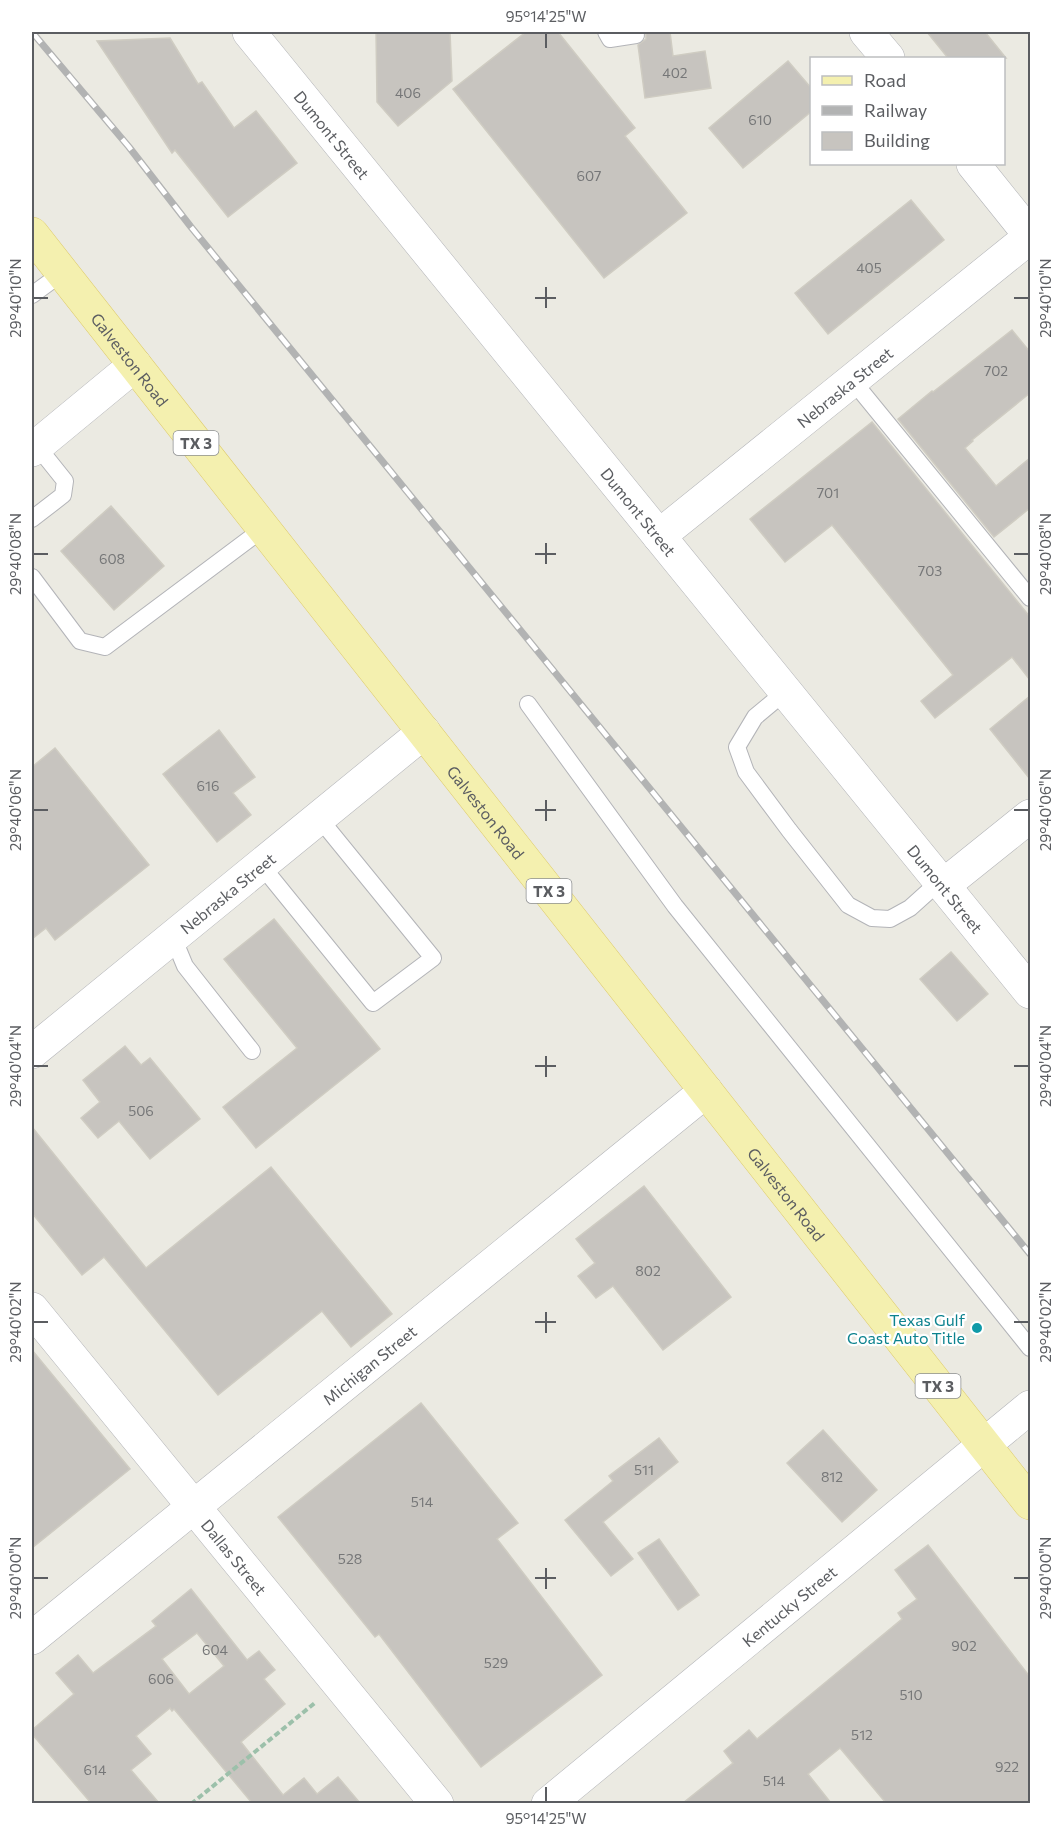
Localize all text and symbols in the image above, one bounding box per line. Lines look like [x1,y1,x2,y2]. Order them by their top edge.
text: 95°14'25"W [505,7,587,25]
legend [810,57,1005,165]
house number: 402 [662,64,688,81]
text: Road [864,69,906,91]
house number: 406 [395,84,421,101]
street label: Dumont Street [291,86,374,183]
text: Railway [864,99,927,121]
house number: 610 [748,111,772,128]
text: Building [864,129,930,151]
house number: 607 [577,167,601,184]
text: 29°40'10"N [6,258,24,338]
text: 29°40'10"N [1036,258,1054,338]
house number: 405 [856,259,882,276]
street label: Galveston Road [88,309,173,409]
street label: Nebraska Street [793,342,896,431]
house number: 702 [984,362,1008,379]
road number: TX 3 [174,431,218,455]
street label: Dumont Street [597,463,681,560]
house number: 701 [817,484,839,501]
text: 29°40'08"N [6,513,24,595]
text: 29°40'08"N [1036,513,1054,595]
house number: 608 [99,550,125,567]
house number: 703 [918,562,942,579]
street label: Galveston Road [444,761,529,862]
text: 29°40'06"N [6,769,24,851]
text: 29°40'06"N [1036,769,1054,851]
house number: 616 [197,777,219,794]
street label: Dumont Street [904,840,988,937]
street label: Nebraska Street [176,848,279,937]
road number: TX 3 [526,879,572,903]
text: 29°40'04"N [6,1025,24,1107]
text: 29°40'04"N [1036,1025,1054,1107]
house number: 506 [128,1102,154,1119]
street label: Galveston Road [744,1143,829,1244]
house number: 802 [635,1262,661,1279]
text: 29°40'02"N [6,1281,24,1363]
text: 29°40'02"N [1036,1281,1054,1363]
place label: Texas Gulf Coast Auto Title [847,1310,966,1347]
street label: Michigan Street [318,1321,420,1408]
marker: Texas Gulf Coast Auto Title [970,1321,984,1335]
road number: TX 3 [916,1374,960,1398]
house number: 511 [634,1461,654,1478]
house number: 812 [821,1468,843,1485]
house number: 514 [411,1493,434,1510]
street label: Dallas Street [198,1515,271,1599]
text: 29°40'00"N [6,1537,24,1619]
text: 29°40'00"N [1036,1537,1054,1619]
house number: 528 [338,1550,362,1567]
street label: Kentucky Street [738,1561,840,1650]
house number: 902 [951,1637,977,1654]
house number: 604 [202,1641,229,1658]
house number: 529 [484,1654,508,1671]
house number: 606 [148,1670,174,1687]
house number: 510 [899,1686,923,1703]
house number: 512 [851,1726,873,1743]
house number: 922 [995,1758,1019,1775]
house number: 614 [84,1761,107,1778]
house number: 514 [763,1772,786,1789]
text: 95°14'25"W [505,1809,587,1827]

